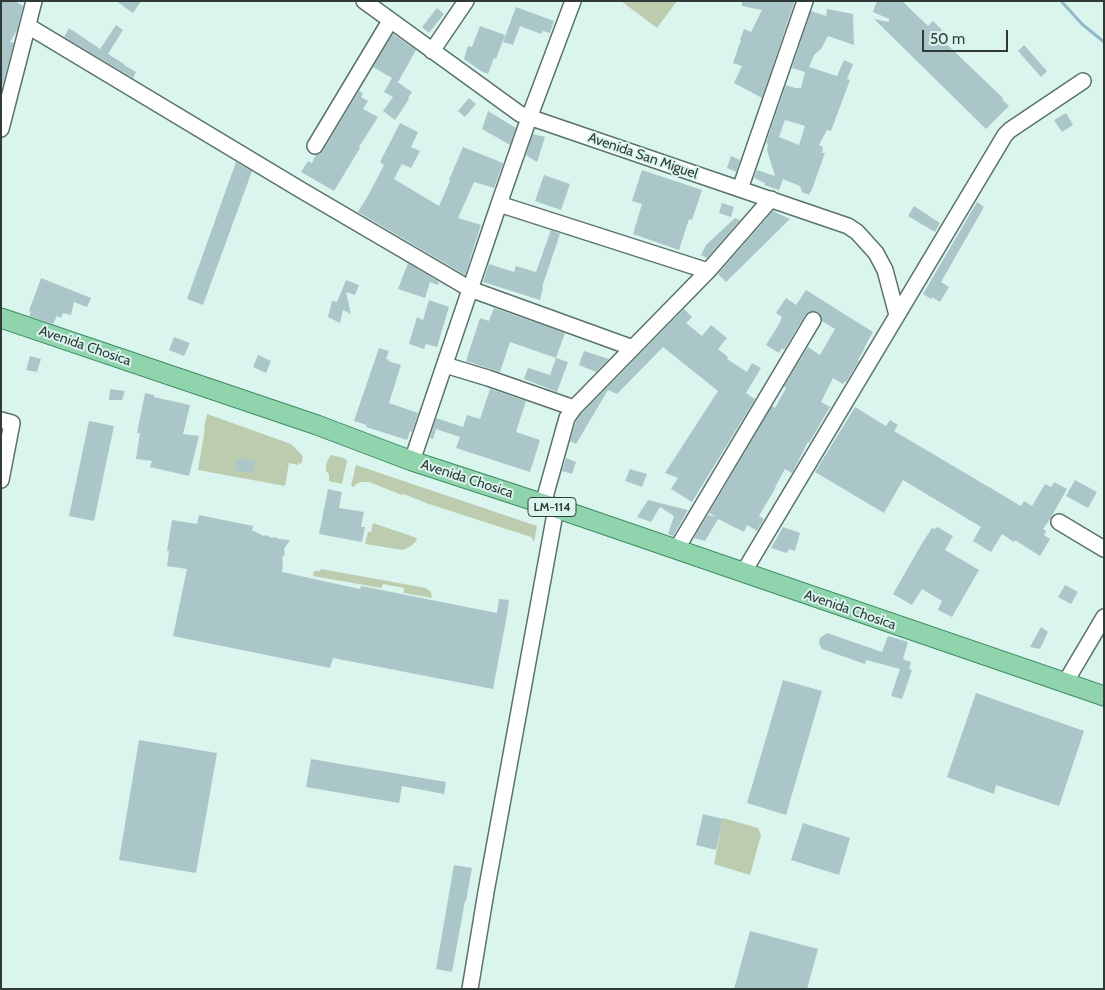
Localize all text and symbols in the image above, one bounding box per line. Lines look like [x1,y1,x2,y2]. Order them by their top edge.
scale bar [925,20,1011,52]
text: 50 m [930,30,965,48]
street label: Avenida San Miguel [586,129,700,183]
street label: Avenida Chosica [37,322,133,370]
street label: Avenida Chosica [419,456,515,502]
road number: LM-114 [528,498,576,516]
street label: Avenida Chosica [802,586,898,634]

